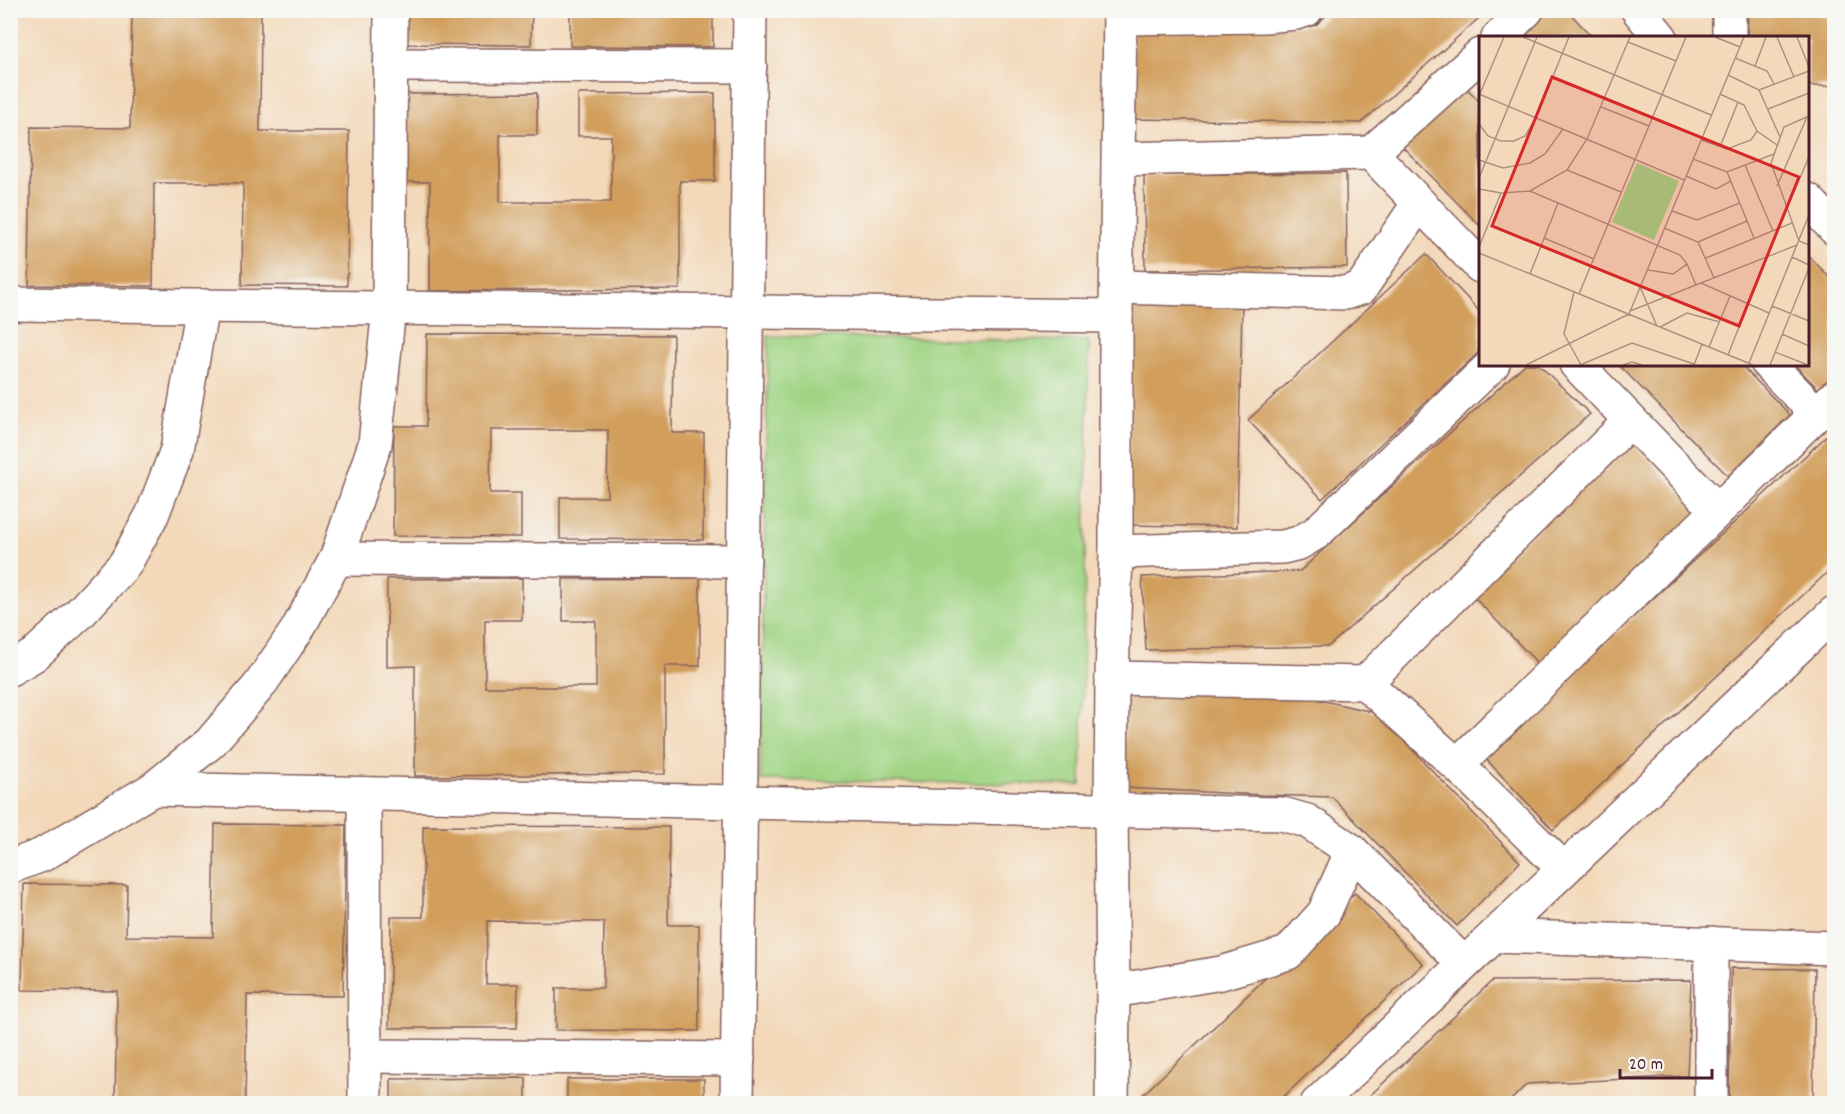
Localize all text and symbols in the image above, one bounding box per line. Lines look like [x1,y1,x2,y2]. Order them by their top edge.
inset map [1479,36,1809,366]
scale bar [1620,1042,1712,1080]
text: 20 m [1629,1053,1663,1078]

